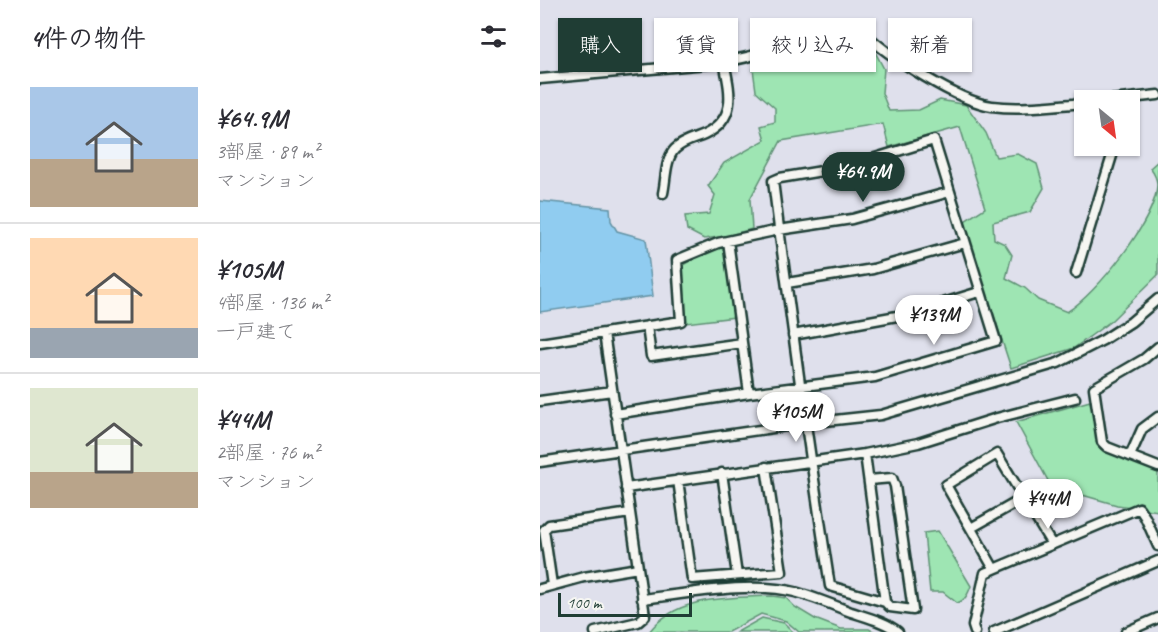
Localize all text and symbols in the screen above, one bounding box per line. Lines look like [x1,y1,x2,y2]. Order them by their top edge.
chip: 購入 [558,18,642,72]
chip: 賃貸 [654,18,738,72]
chip: 絞り込み [750,18,876,72]
chip: 新着 [888,18,972,72]
icon: filters [477,20,510,53]
text: 4件の物件 [30,22,146,55]
north arrow [1074,90,1140,156]
map controls [1074,90,1140,156]
text: ¥64.9M [216,102,287,135]
icon: home [78,111,150,183]
text: 3部屋 · 89 m² [216,139,319,164]
pin: ¥64.9M [814,152,912,203]
text: ¥64.9M [836,159,890,184]
text: マンション [216,168,315,193]
text: ¥105M [216,253,281,286]
icon: home [78,262,150,334]
text: 4部屋 · 136 m² [216,290,328,315]
pin: ¥139M [892,295,976,346]
text: ¥139M [909,302,959,327]
text: 一戸建て [216,319,296,344]
pin: ¥105M [754,392,838,443]
text: ¥105M [771,399,821,424]
text: ¥44M [216,403,270,436]
icon: home [78,412,150,484]
text: 2部屋 · 76 m² [216,440,319,465]
text: マンション [216,469,315,494]
pin: ¥44M [1012,479,1084,530]
text: ¥44M [1027,486,1069,511]
scale bar [558,590,692,618]
text: 100 m [567,593,601,613]

